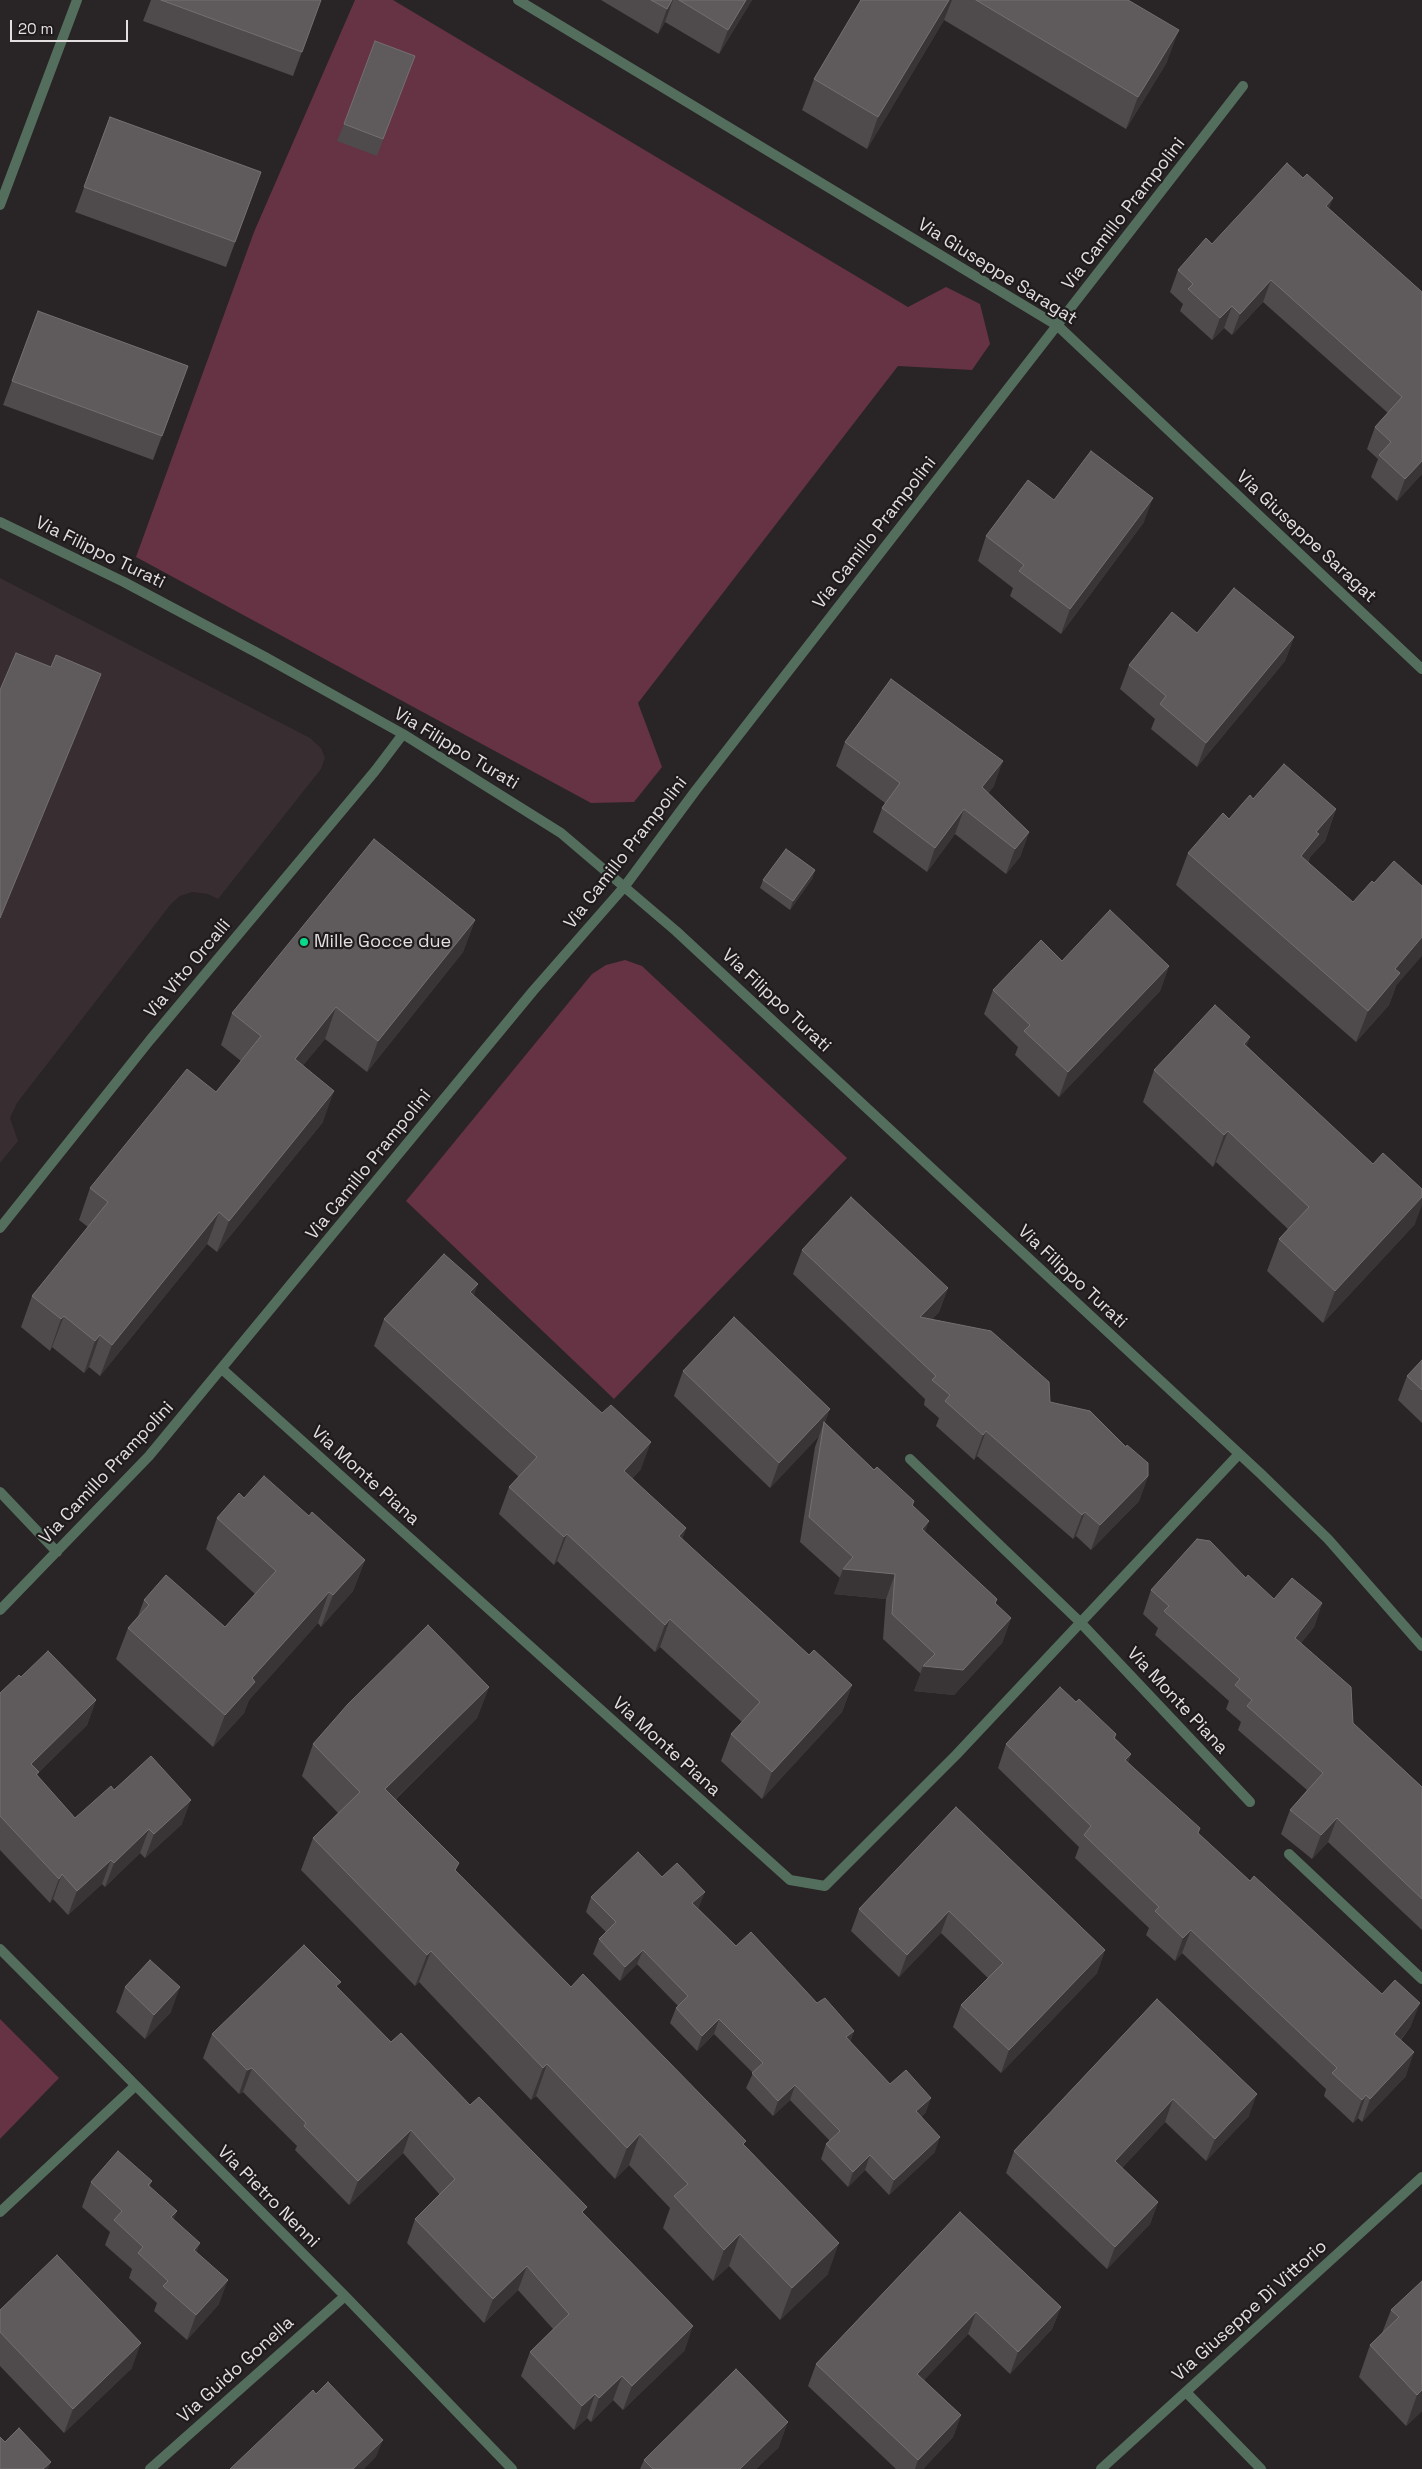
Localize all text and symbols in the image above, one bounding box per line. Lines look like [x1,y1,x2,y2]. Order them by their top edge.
scale bar [12,10,130,42]
text: 20 m [18,19,53,38]
street label: Via Camillo Prampolini [1058,134,1190,294]
street label: Via Giuseppe Saragat [913,214,1081,330]
street label: Via Camillo Prampolini [809,453,941,613]
street label: Via Giuseppe Saragat [1231,466,1381,608]
street label: Via Filippo Turati [32,512,168,594]
street label: Via Filippo Turati [390,703,522,795]
street label: Via Camillo Prampolini [560,773,692,933]
street label: Via Vito Orcalli [140,915,236,1023]
place label: Mille Gocce due [314,931,451,953]
marker: Mille Gocce due [298,936,310,948]
street label: Via Filippo Turati [717,945,835,1057]
street label: Via Camillo Prampolini [302,1086,436,1244]
street label: Via Filippo Turati [1013,1221,1131,1333]
street label: Via Camillo Prampolini [35,1397,179,1549]
street label: Via Monte Piana [306,1422,424,1530]
street label: Via Monte Piana [1122,1643,1232,1759]
street label: Via Monte Piana [607,1693,725,1801]
street label: Via Pietro Nenni [212,2141,324,2253]
street label: Via Giuseppe Di Vittorio [1168,2236,1332,2386]
street label: Via Guido Gonella [173,2312,299,2428]

